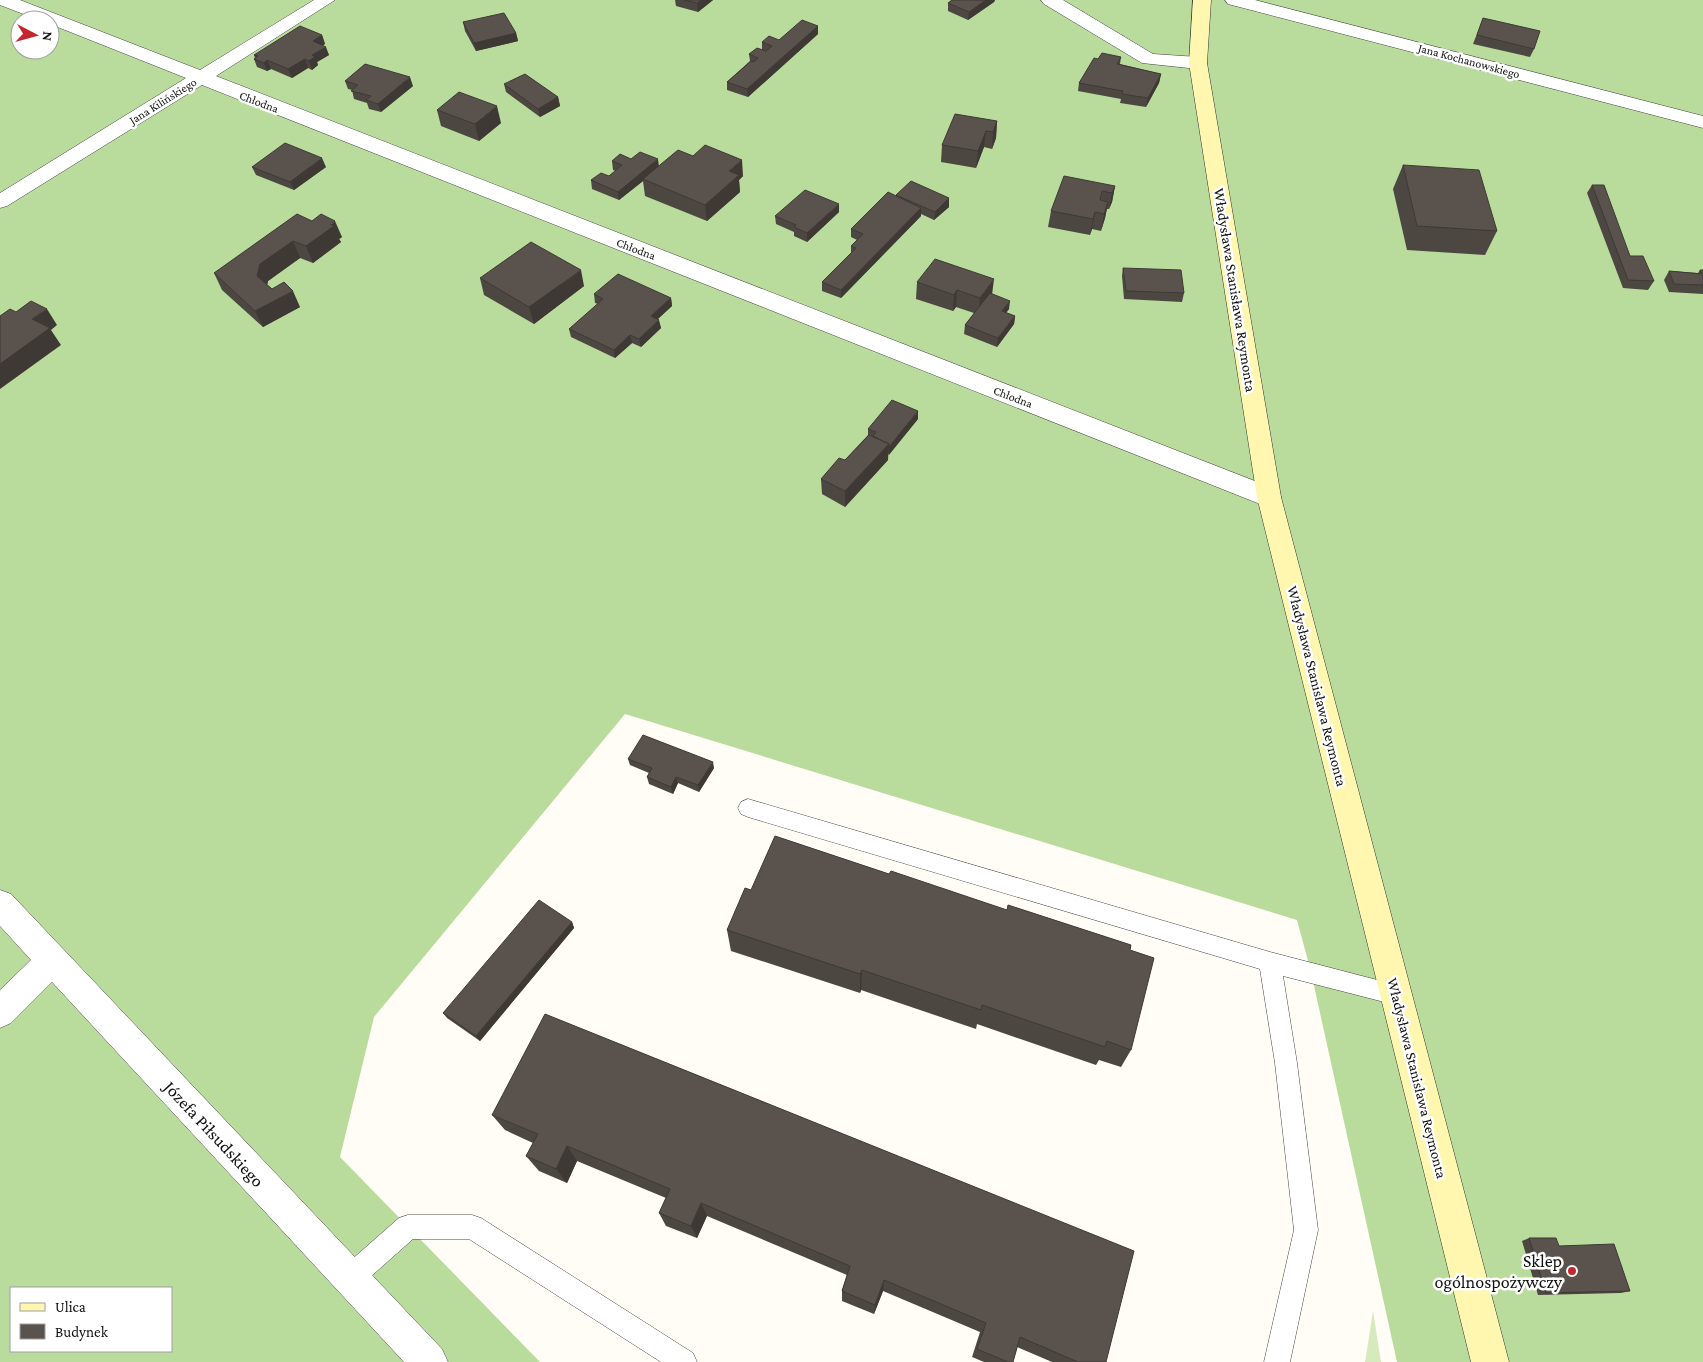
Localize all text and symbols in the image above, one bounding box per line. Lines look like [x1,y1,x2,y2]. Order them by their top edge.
north arrow [10,10,60,60]
text: N [39,31,56,42]
street label: Jana Kochanowskiego [1416,40,1521,81]
street label: Jana Kilińskiego [126,75,199,128]
street label: Chłodna [237,88,281,116]
street label: Władysława Stanisława Reymonta [1210,187,1259,393]
street label: Chłodna [614,235,658,263]
street label: Chłodna [991,383,1035,411]
street label: Władysława Stanisława Reymonta [1283,584,1350,788]
street label: Władysława Stanisława Reymonta [1383,976,1450,1180]
street label: Józefa Piłsudskiego [159,1076,268,1191]
place label: Sklep ogólnospożywczy [1434,1251,1563,1292]
marker: Sklep ogólnospożywczy [1566,1265,1578,1277]
legend [10,1287,172,1352]
text: Ulica [55,1299,86,1315]
text: Budynek [55,1324,109,1341]

